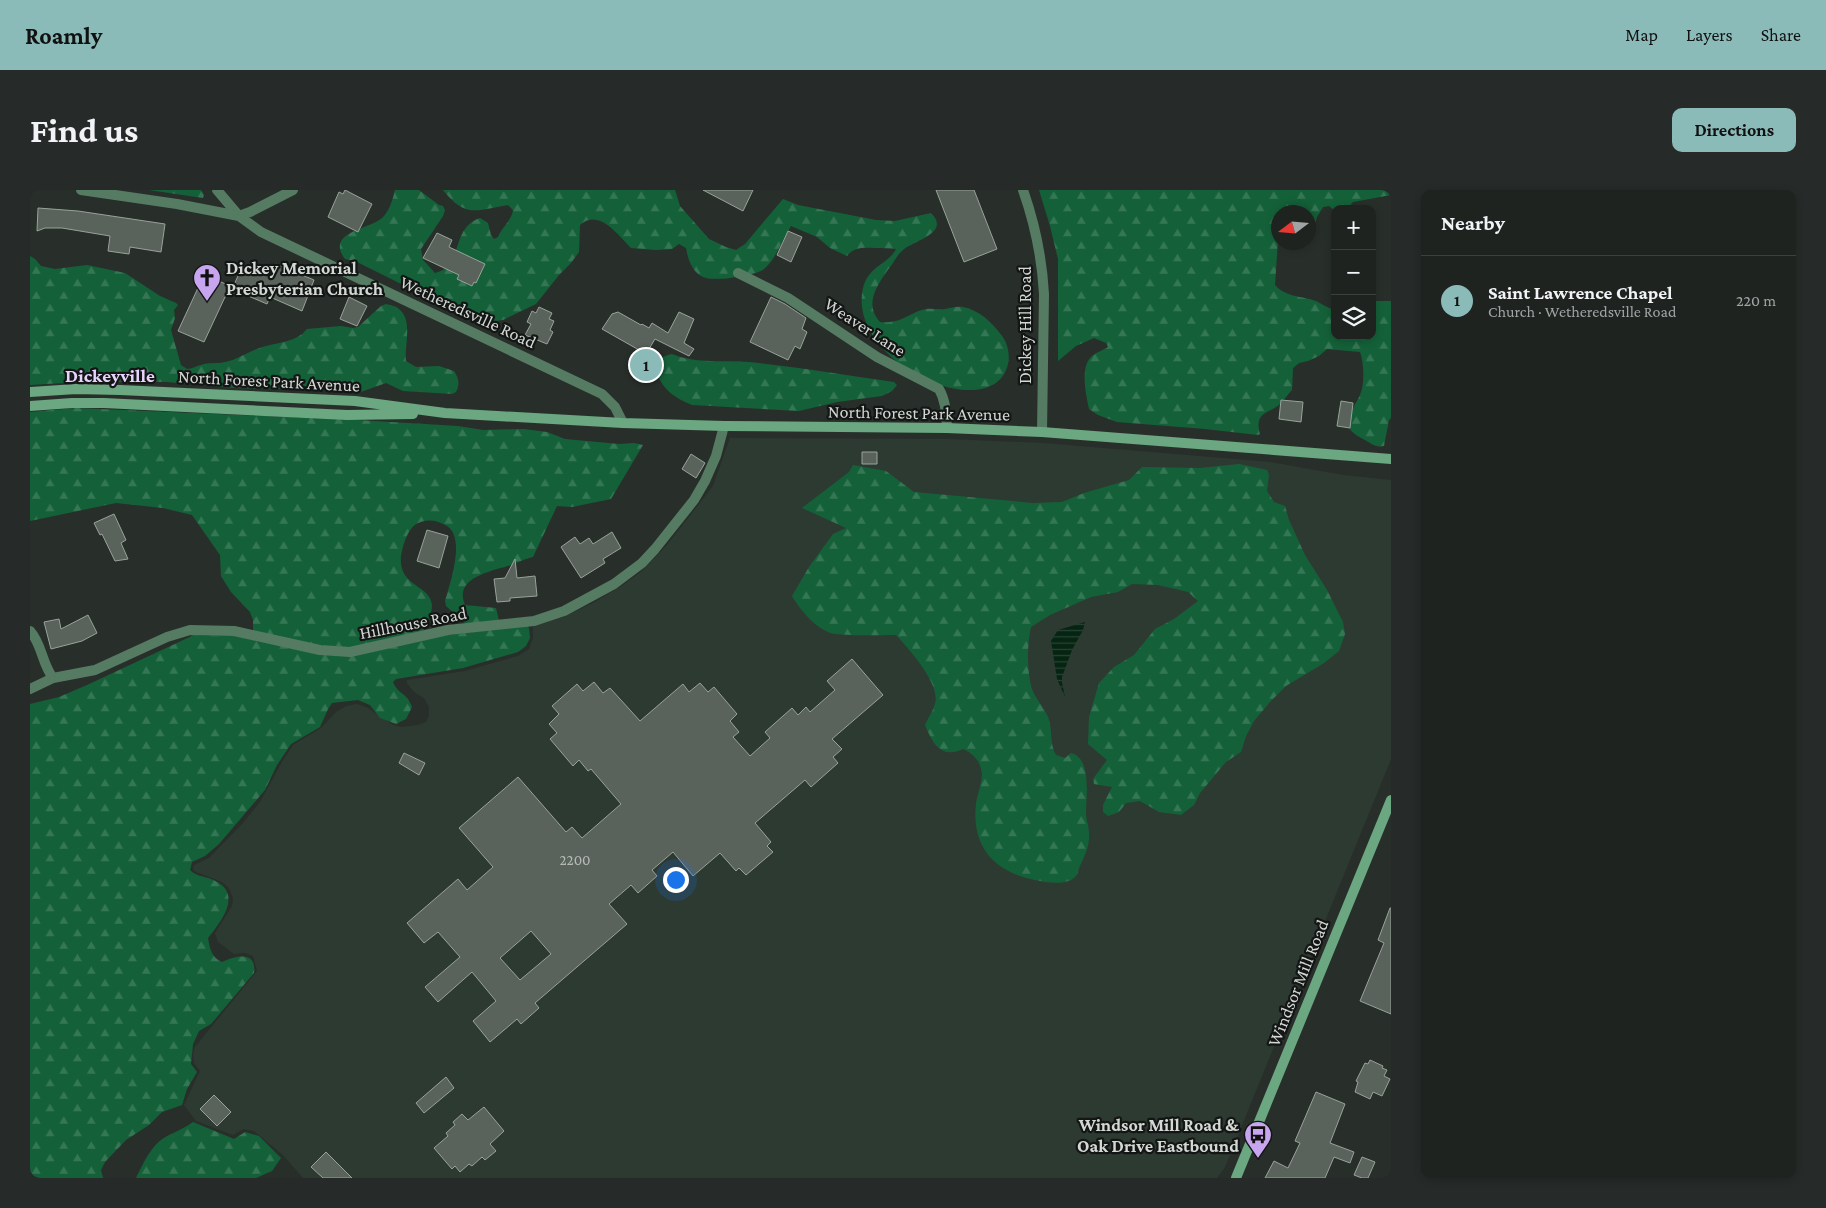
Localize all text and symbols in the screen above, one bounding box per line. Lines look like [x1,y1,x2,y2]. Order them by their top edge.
text: Roamly [25,22,102,49]
text: Map [1625,25,1658,45]
text: Layers [1686,25,1733,45]
text: Share [1761,25,1801,45]
button: Directions [1672,108,1796,152]
text: Find us [30,111,138,150]
north arrow [1271,205,1316,250]
map controls [1331,205,1376,340]
button: + [1331,205,1376,250]
text: Nearby [1441,211,1505,235]
button: − [1331,250,1376,295]
place label: Dickey Memorial Presbyterian Church [226,258,384,299]
church icon: Dickey Memorial Presbyterian Church [192,263,222,302]
street label: Dickey Hill Road [1015,266,1035,384]
street label: Wetheredsville Road [397,272,540,353]
text: Saint Lawrence Chapel [1488,282,1673,303]
text: 1 [1454,292,1460,309]
text: 220 m [1736,292,1776,309]
street label: Weaver Lane [821,293,909,361]
button: layers [1331,295,1376,340]
text: Church · Wetheredsville Road [1488,303,1676,320]
pin: 1 [630,346,662,384]
district label: Dickeyville [65,365,155,386]
street label: North Forest Park Avenue [178,366,361,396]
street label: North Forest Park Avenue [828,401,1010,425]
street label: Hillhouse Road [358,603,469,643]
house number: 2200 [559,852,591,868]
your location [663,867,689,893]
street label: Windsor Mill Road [1263,916,1333,1049]
place label: Windsor Mill Road & Oak Drive Eastbound [1077,1115,1239,1156]
bus stop icon: Windsor Mill Road & Oak Drive Eastbound [1243,1120,1273,1159]

